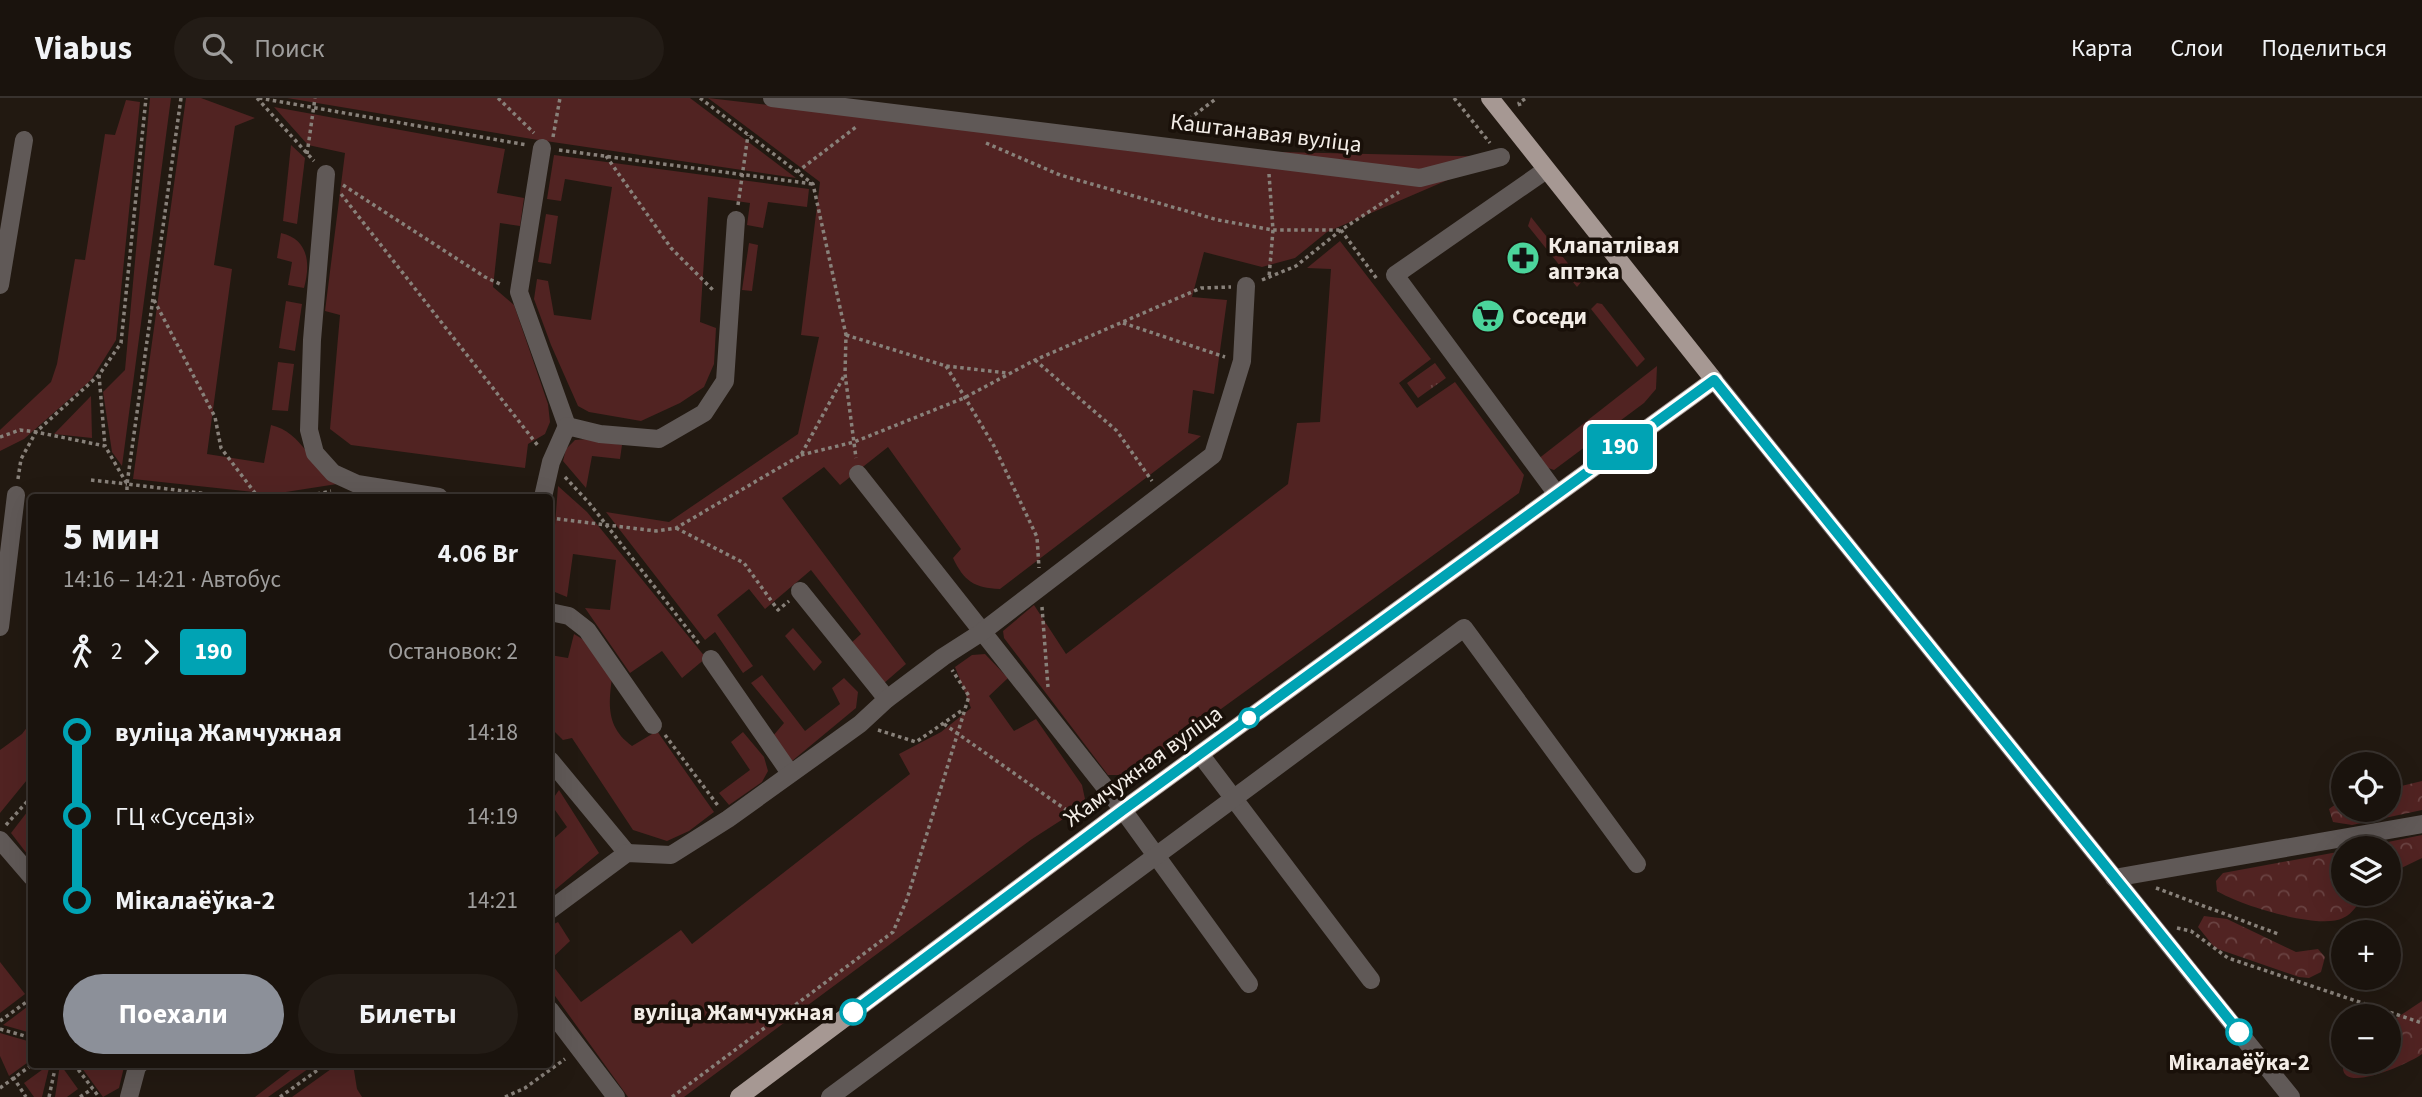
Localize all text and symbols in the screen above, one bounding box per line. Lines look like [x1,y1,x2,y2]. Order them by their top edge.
search box [174,17,664,80]
text: Viabus [35,25,132,72]
icon: search [198,29,236,67]
text: Поиск [254,30,324,67]
text: Карта [2071,31,2133,66]
text: Слои [2171,31,2224,66]
text: Поделиться [2262,31,2387,66]
street label: Каштанавая вуліца [1168,105,1364,161]
place label: Клапатлівая аптэка [1548,229,1680,288]
pharmacy icon: Клапатлівая аптэка [1504,239,1542,277]
supermarket icon: Соседи [1469,297,1507,335]
place label: Соседи [1512,300,1587,333]
line badge: 190 [1580,424,1660,470]
text: 190 [1601,429,1639,464]
text: 5 мин [63,510,160,564]
text: 4.06 Br [438,535,518,572]
text: 14:16 – 14:21 · Автобус [63,563,281,596]
icon: walk [63,633,101,671]
icon: forward [132,633,170,671]
text: 190 [194,634,232,669]
text: 2 [111,635,122,668]
text: Остановок: 2 [388,635,518,668]
street label: Жамчужная вуліца [1057,697,1229,835]
unlabelled marker [1239,708,1259,728]
text: вуліца Жамчужная [115,714,342,751]
text: 14:18 [467,716,518,749]
map controls [2331,752,2401,1074]
button: locate [2331,752,2401,822]
text: ГЦ «Суседзі» [115,798,255,835]
text: 14:19 [467,800,518,833]
button: layers [2331,836,2401,906]
text: Мікалаёўка-2 [115,882,275,919]
text: 14:21 [467,884,518,917]
button: + [2331,920,2401,990]
button: Поехали [63,974,284,1054]
button: Билеты [298,974,518,1054]
place label: вуліца Жамчужная [633,996,834,1029]
marker: вуліца Жамчужная [840,999,866,1025]
button: − [2331,1004,2401,1074]
marker: Мікалаёўка-2 [2226,1019,2252,1045]
place label: Мікалаёўка-2 [2168,1046,2310,1079]

